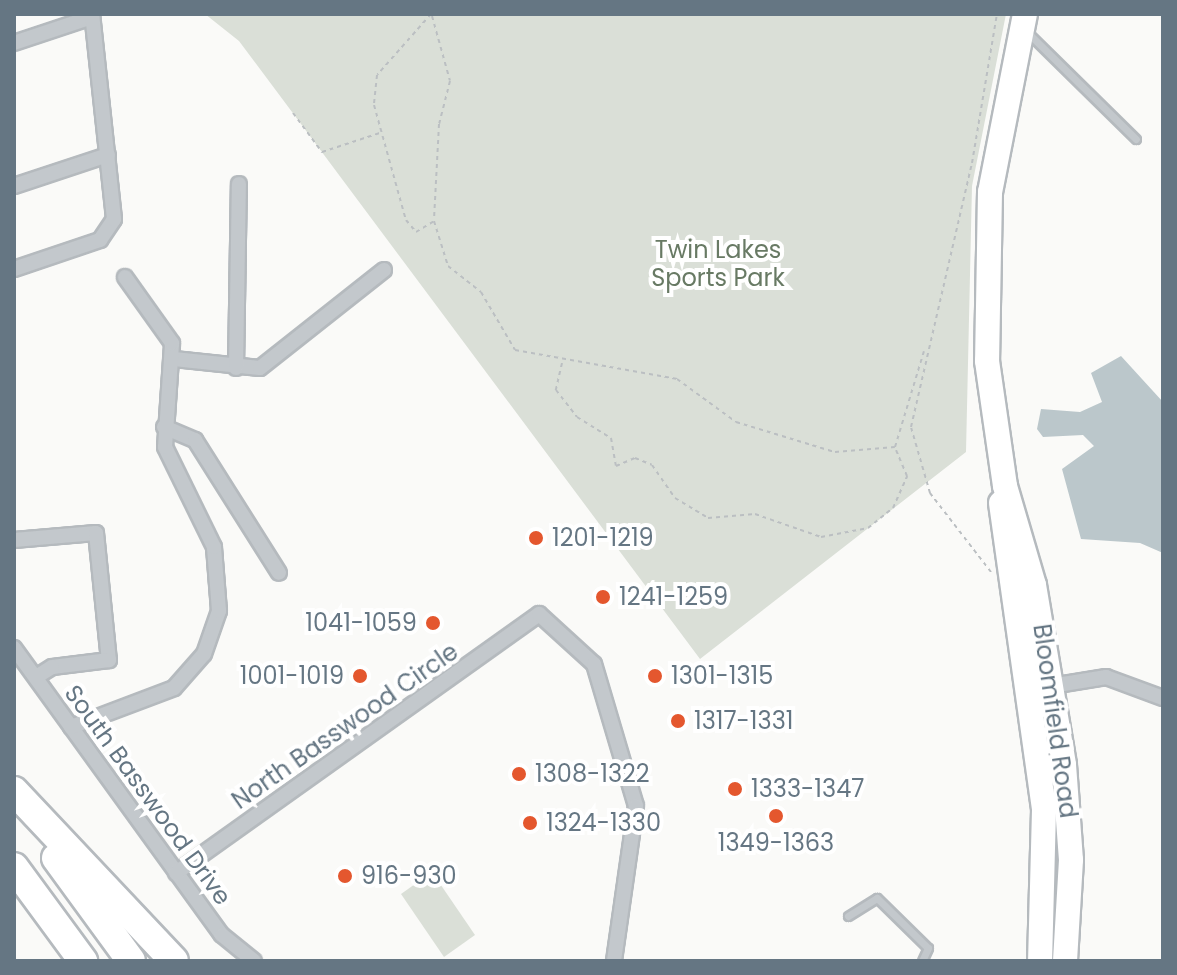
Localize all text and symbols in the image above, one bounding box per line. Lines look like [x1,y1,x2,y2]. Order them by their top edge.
park label: Twin Lakes Sports Park [651,236,785,292]
place label: 1201-1219 [552,524,654,552]
marker: 1201-1219 [527,529,545,547]
place label: 1241-1259 [619,583,728,611]
marker: 1241-1259 [594,588,612,606]
place label: 1041-1059 [305,609,417,637]
marker: 1041-1059 [424,614,442,632]
street label: Bloomfield Road [1027,622,1083,820]
street label: North Basswood Circle [226,637,464,815]
place label: 1001-1019 [240,662,344,690]
place label: 1301-1315 [671,662,773,690]
marker: 1001-1019 [351,667,369,685]
marker: 1301-1315 [646,667,664,685]
street label: South Basswood Drive [59,680,237,910]
place label: 1317-1331 [694,707,793,735]
marker: 1317-1331 [669,712,687,730]
place label: 1308-1322 [535,760,650,788]
marker: 1308-1322 [510,765,528,783]
place label: 1333-1347 [751,775,864,803]
marker: 1333-1347 [726,780,744,798]
marker: 1349-1363 [767,807,785,825]
place label: 1324-1330 [546,809,661,837]
marker: 1324-1330 [521,814,539,832]
place label: 1349-1363 [718,829,834,857]
place label: 916-930 [361,862,457,890]
marker: 916-930 [336,867,354,885]

